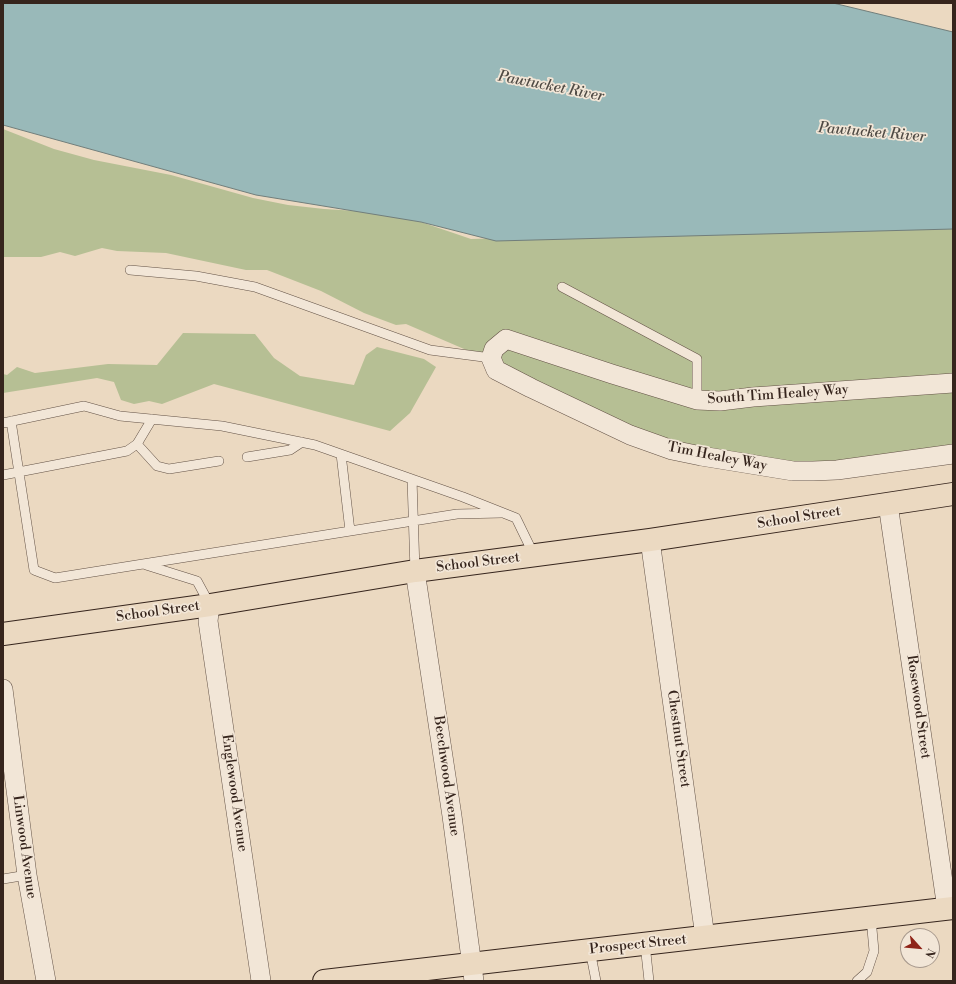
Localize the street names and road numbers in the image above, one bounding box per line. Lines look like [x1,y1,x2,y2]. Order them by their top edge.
street label: South Tim Healey Way [707,382,849,408]
street label: Tim Healey Way [666,439,768,475]
street label: School Street [756,503,842,533]
street label: School Street [435,550,521,576]
street label: School Street [115,598,201,626]
street label: Rosewood Street [902,654,934,760]
street label: Chestnut Street [663,689,693,789]
street label: Beechwood Avenue [429,715,463,837]
street label: Englewood Avenue [217,733,251,853]
street label: Linwood Avenue [8,794,40,900]
street label: Prospect Street [589,932,687,958]

